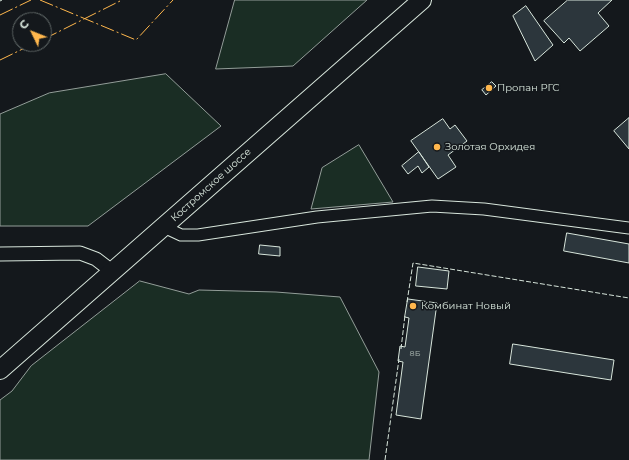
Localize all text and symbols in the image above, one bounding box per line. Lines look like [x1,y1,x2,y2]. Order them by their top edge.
north arrow [12,12,52,52]
text: С [16,17,32,32]
place label: Пропан РГС [497,82,559,94]
marker: Пропан РГС [484,83,494,93]
place label: Золотая Орхидея [445,141,535,153]
marker: Золотая Орхидея [432,142,442,152]
street label: Костромское шоссе [168,146,254,224]
place label: Комбинат Новый [421,300,511,312]
marker: Комбинат Новый [408,301,418,311]
house number: 8Б [410,349,420,359]

